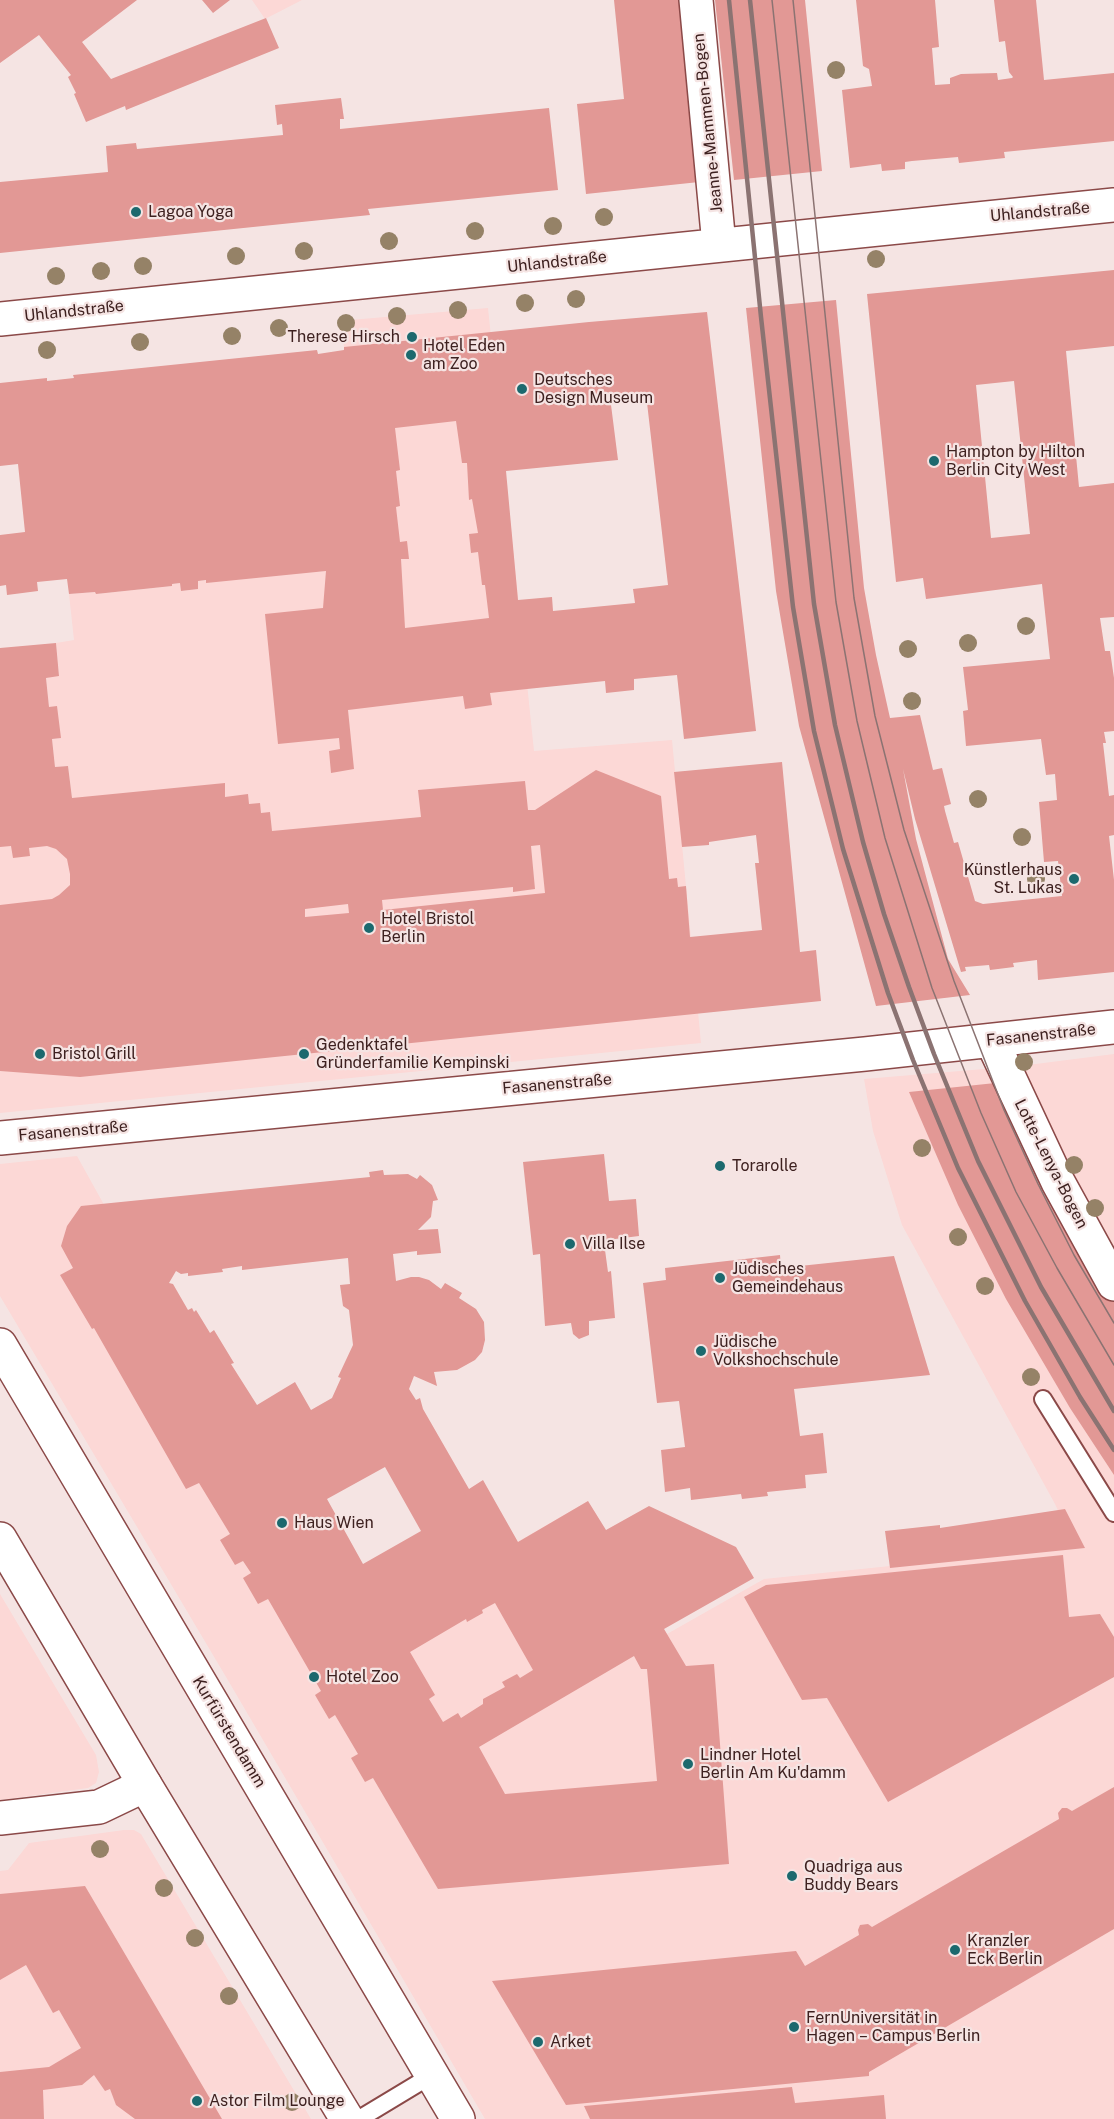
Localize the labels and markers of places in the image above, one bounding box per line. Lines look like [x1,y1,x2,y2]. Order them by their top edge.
place label: Lagoa Yoga [148,202,233,222]
marker: Lagoa Yoga [129,205,143,219]
place label: Therese Hirsch [288,327,400,347]
marker: Therese Hirsch [405,330,419,344]
place label: Hotel Eden am Zoo [423,336,505,374]
marker: Hotel Eden am Zoo [404,348,418,362]
place label: Deutsches Design Museum [534,370,653,408]
marker: Deutsches Design Museum [515,382,529,396]
place label: Hampton by Hilton Berlin City West [946,442,1085,480]
marker: Hampton by Hilton Berlin City West [927,454,941,468]
place label: Künstlerhaus St. Lukas [964,860,1062,898]
marker: Künstlerhaus St. Lukas [1067,872,1081,886]
place label: Hotel Bristol Berlin [381,909,474,947]
marker: Hotel Bristol Berlin [362,921,376,935]
place label: Gedenktafel Gründerfamilie Kempinski [316,1035,510,1073]
place label: Bristol Grill [52,1044,136,1064]
marker: Bristol Grill [33,1047,47,1061]
marker: Gedenktafel Gründerfamilie Kempinski [297,1047,311,1061]
place label: Torarolle [732,1156,798,1176]
marker: Torarolle [713,1159,727,1173]
place label: Villa Ilse [582,1234,645,1254]
marker: Villa Ilse [563,1237,577,1251]
place label: Jüdisches Gemeindehaus [732,1259,843,1297]
marker: Jüdisches Gemeindehaus [713,1271,727,1285]
place label: Jüdische Volkshochschule [713,1332,839,1370]
marker: Jüdische Volkshochschule [694,1344,708,1358]
place label: Haus Wien [294,1513,374,1533]
marker: Haus Wien [275,1516,289,1530]
place label: Hotel Zoo [326,1667,399,1687]
marker: Hotel Zoo [307,1670,321,1684]
place label: Lindner Hotel Berlin Am Ku'damm [700,1745,846,1783]
marker: Lindner Hotel Berlin Am Ku'damm [681,1757,695,1771]
place label: Quadriga aus Buddy Bears [804,1857,903,1895]
marker: Quadriga aus Buddy Bears [785,1869,799,1883]
place label: Kranzler Eck Berlin [967,1931,1042,1969]
marker: Kranzler Eck Berlin [948,1943,962,1957]
place label: FernUniversität in Hagen – Campus Berlin [806,2008,980,2046]
marker: FernUniversität in Hagen – Campus Berlin [787,2020,801,2034]
place label: Arket [550,2032,591,2052]
marker: Arket [531,2035,545,2049]
place label: Astor Film Lounge [209,2091,345,2111]
marker: Astor Film Lounge [190,2094,204,2108]

